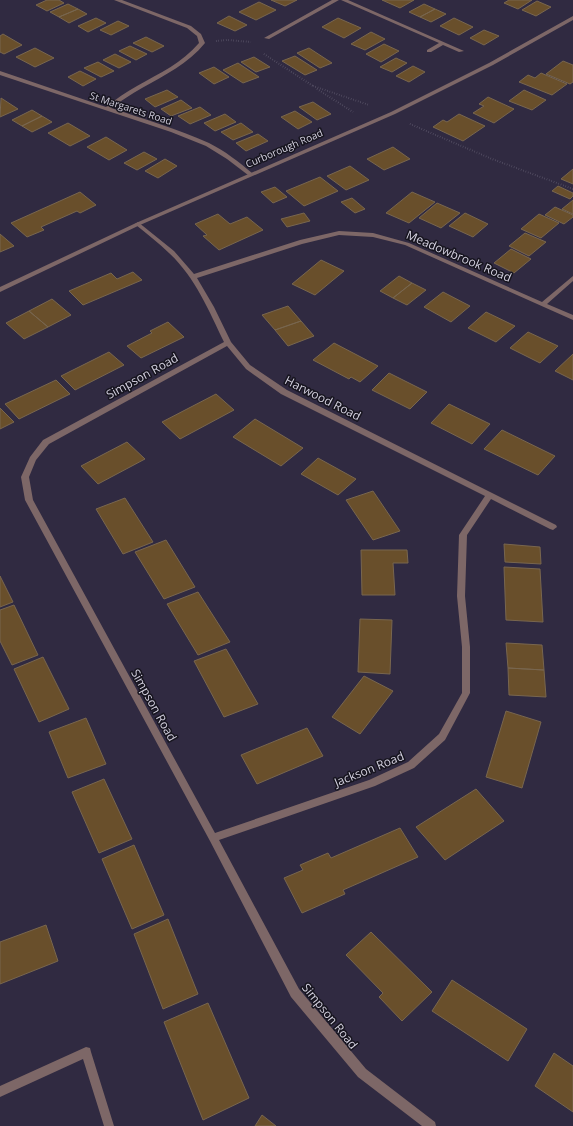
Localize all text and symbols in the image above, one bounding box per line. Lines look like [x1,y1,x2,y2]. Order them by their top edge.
street label: St Margarets Road [88,88,174,128]
street label: Curborough Road [243,125,325,171]
street label: Meadowbrook Road [404,226,514,286]
street label: Simpson Road [103,349,181,403]
street label: Harwood Road [282,372,364,424]
street label: Simpson Road [127,666,181,744]
street label: Jackson Road [331,747,406,791]
street label: Simpson Road [298,980,362,1052]

